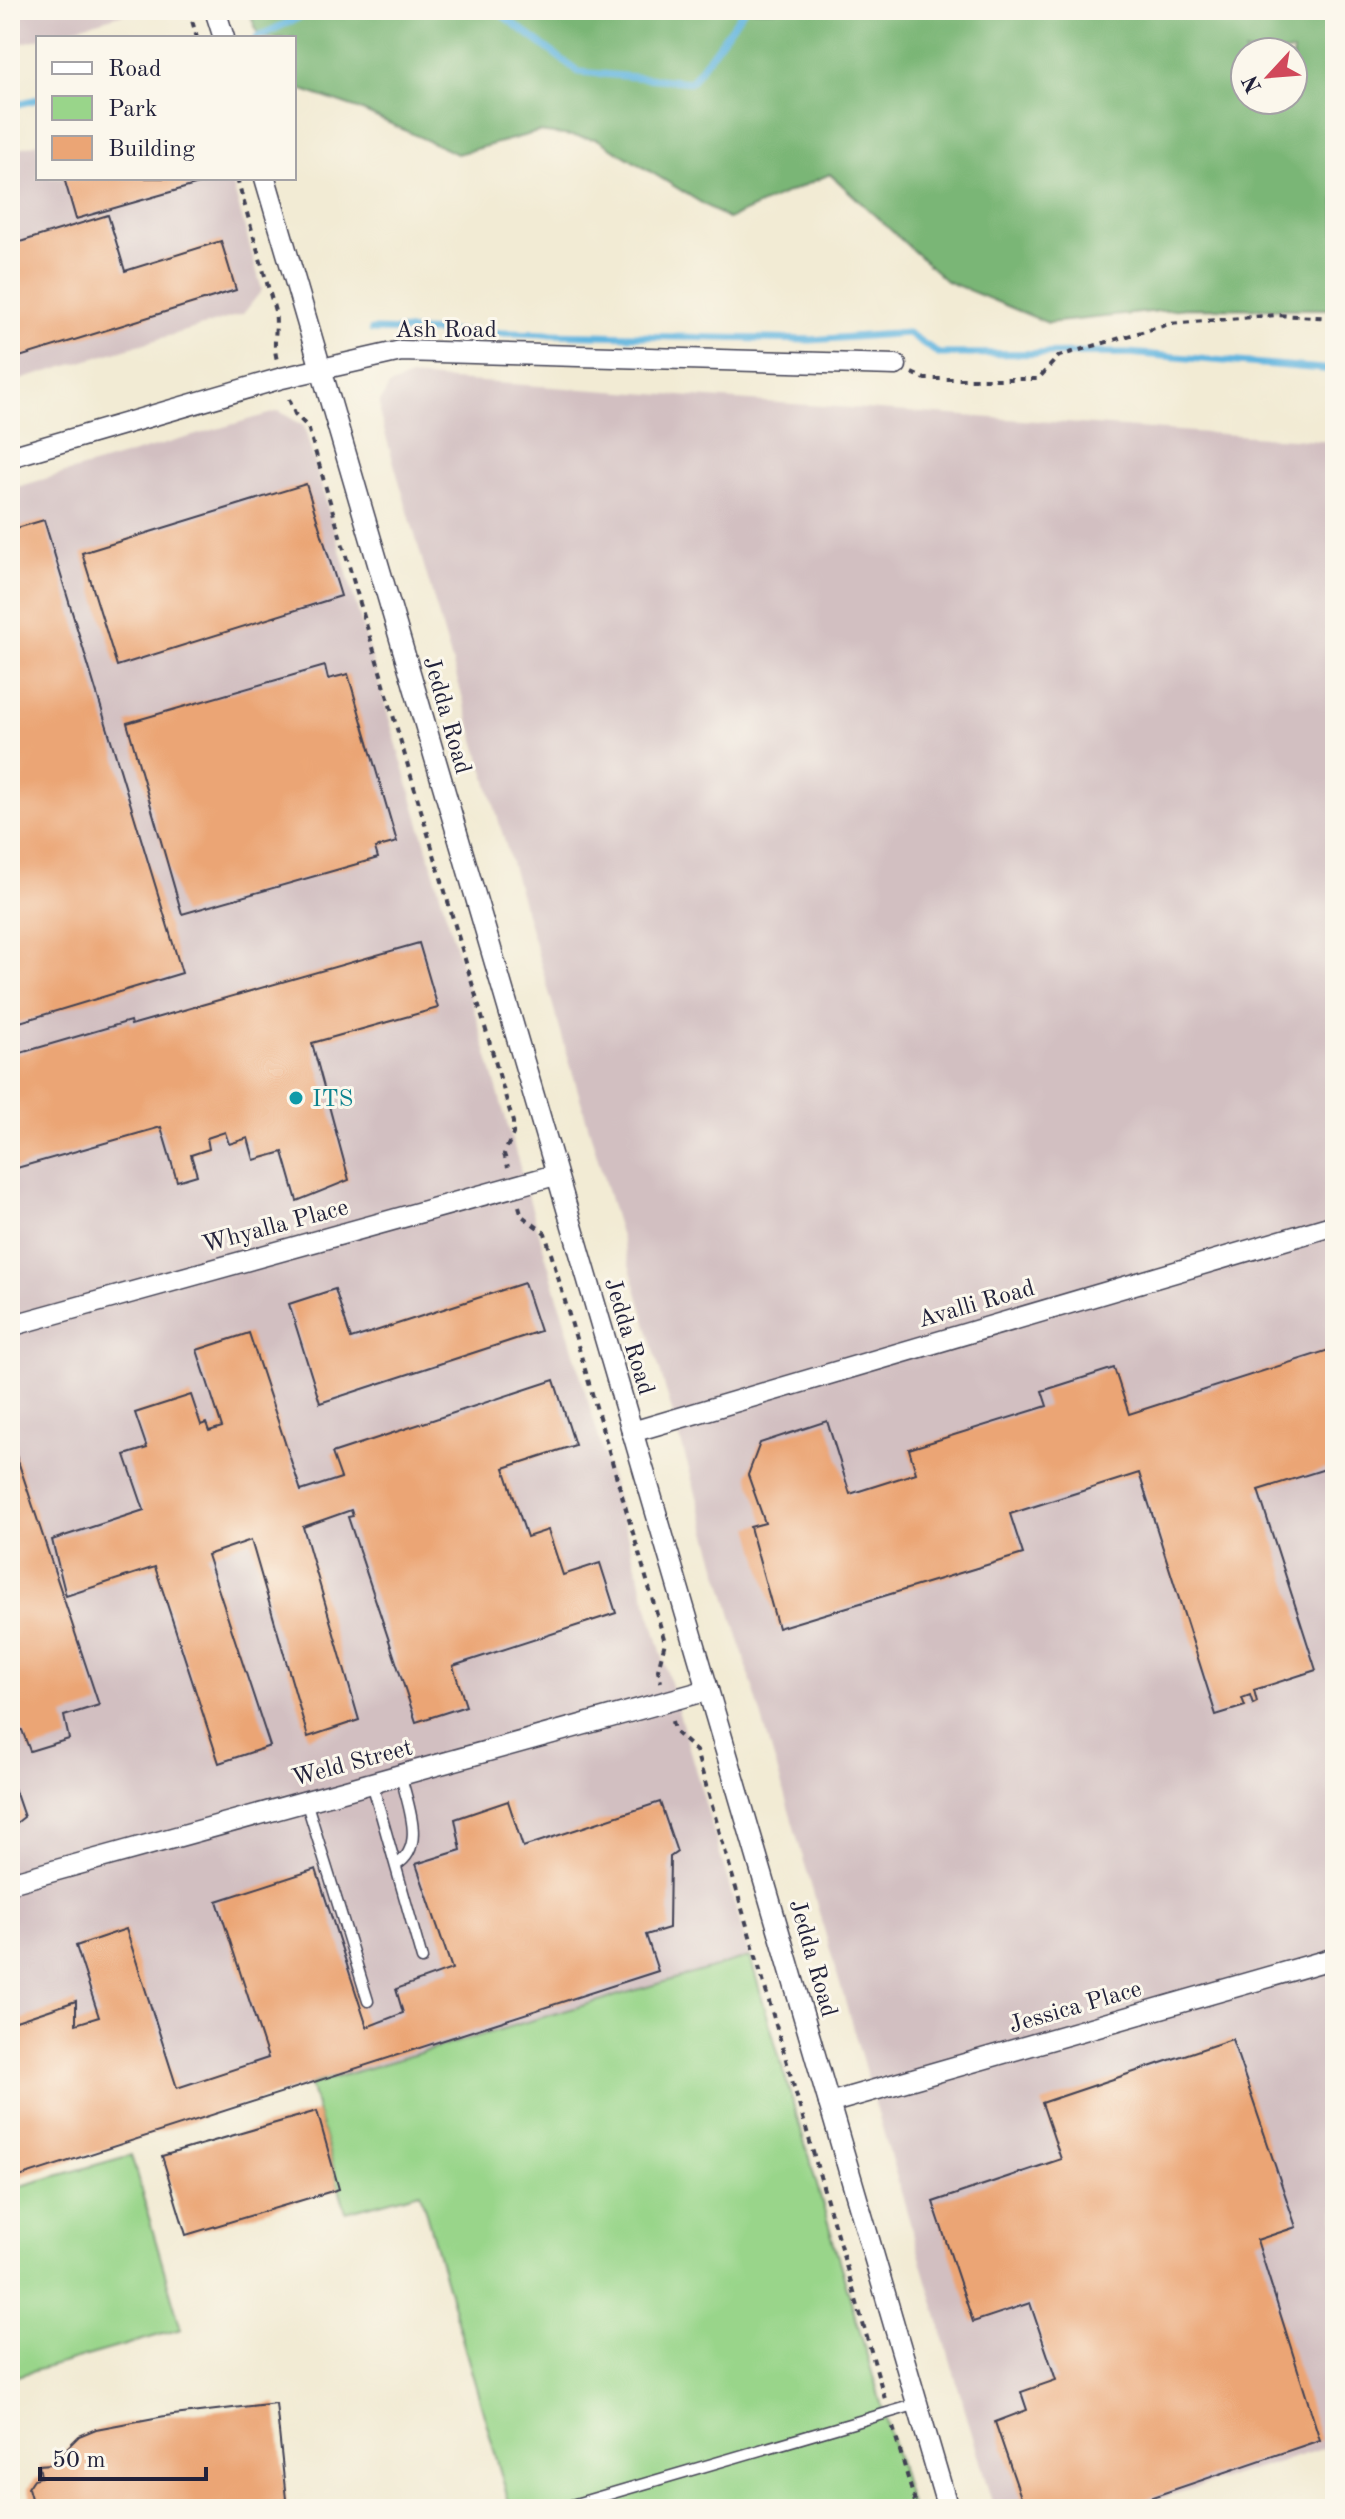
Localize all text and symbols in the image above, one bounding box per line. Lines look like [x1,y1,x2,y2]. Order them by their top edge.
legend [36,36,296,180]
north arrow [1229,36,1309,116]
text: Road [108,58,161,82]
text: N [1239,71,1266,96]
text: Park [108,98,157,122]
text: Building [108,138,195,162]
street label: Ash Road [395,319,497,343]
street label: Jedda Road [418,654,474,777]
place label: ITS [312,1088,353,1112]
marker: ITS [287,1089,305,1107]
street label: Whyalla Place [200,1196,351,1258]
street label: Jedda Road [599,1275,657,1398]
street label: Avalli Road [915,1277,1038,1333]
street label: Weld Street [290,1736,415,1792]
street label: Jedda Road [784,1897,840,2020]
street label: Jessica Place [1007,1978,1144,2038]
scale bar [40,2431,206,2481]
text: 50 m [52,2449,106,2473]

